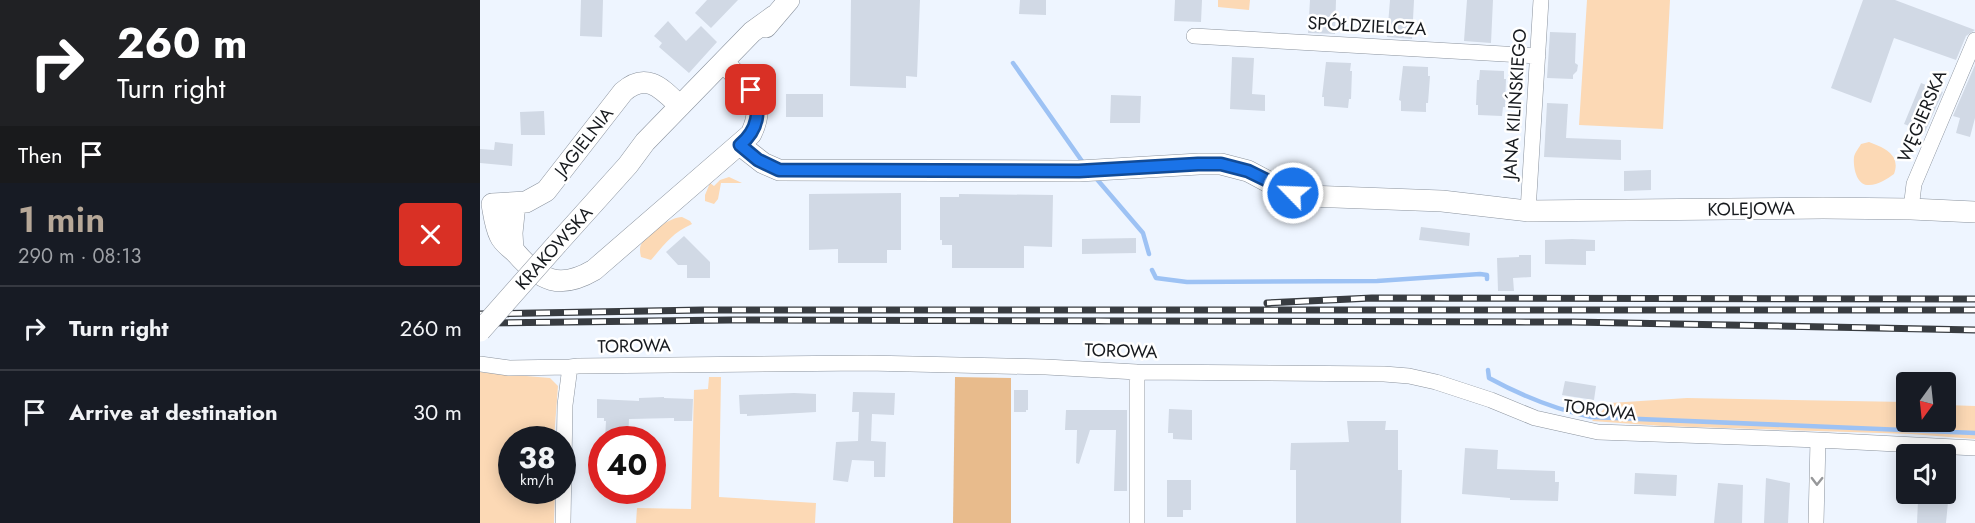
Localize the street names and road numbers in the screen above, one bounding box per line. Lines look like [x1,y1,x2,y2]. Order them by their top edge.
street label: SPÓŁDZIELCZA [1307,10,1427,42]
street label: JANA KILIŃSKIEGO [1497,28,1533,182]
street label: WĘGIERSKA [1891,66,1953,166]
street label: JAGIELNIA [547,101,620,184]
street label: KOLEJOWA [1707,195,1795,223]
street label: KRAKOWSKA [509,200,599,296]
street label: TOROWA [597,332,671,360]
street label: TOROWA [1084,337,1158,365]
street label: TOROWA [1562,393,1638,427]

